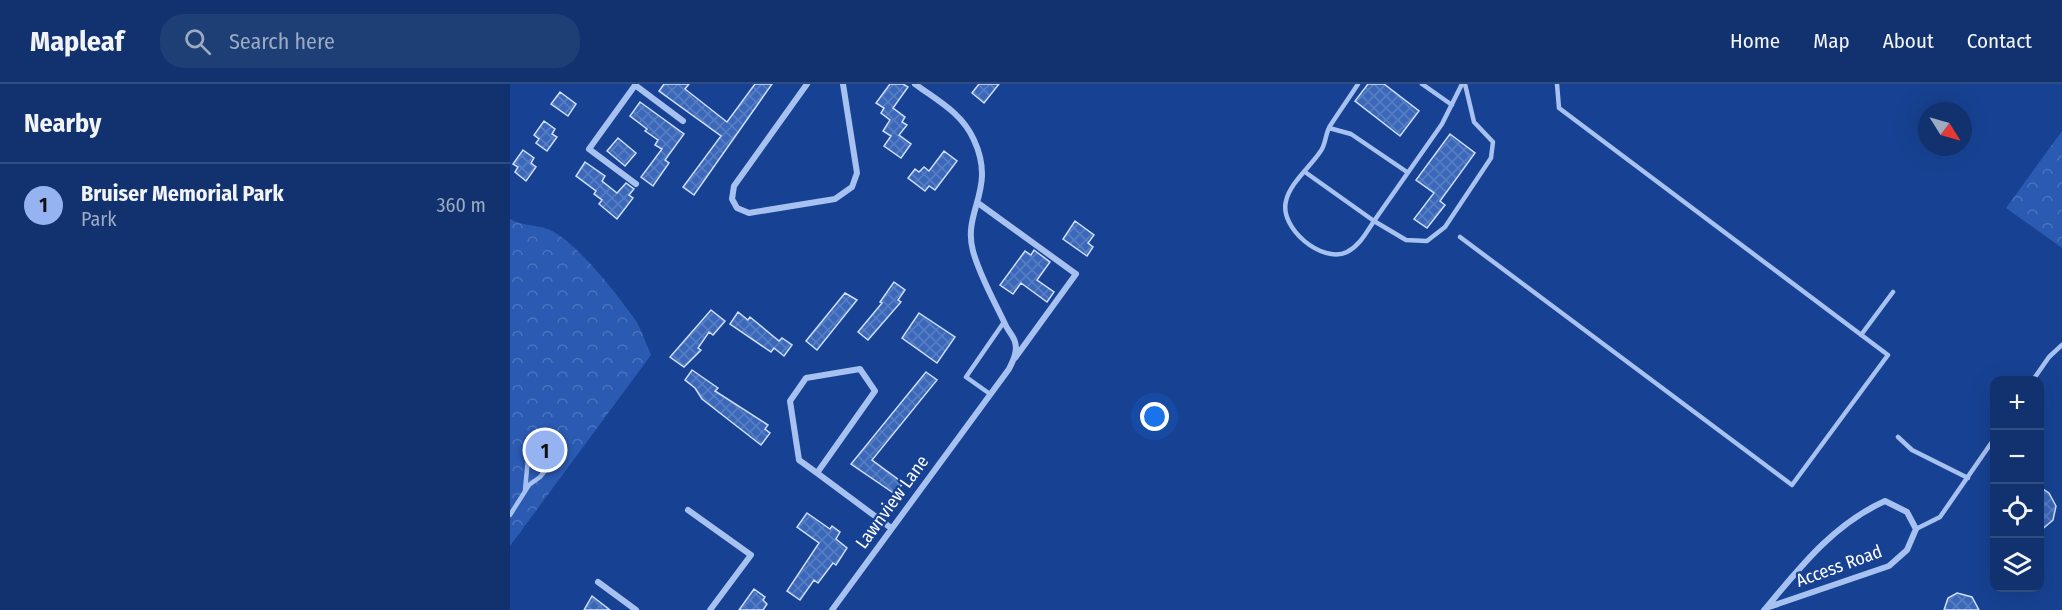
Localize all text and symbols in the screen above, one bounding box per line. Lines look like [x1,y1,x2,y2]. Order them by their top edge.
search box [160,14,580,68]
text: Mapleaf [30,25,124,58]
icon: search [181,25,214,58]
text: Search here [229,28,335,55]
text: Home [1730,28,1780,54]
text: Map [1813,28,1850,54]
text: About [1883,28,1934,54]
text: Contact [1967,28,2032,54]
north arrow [1918,102,1972,156]
text: Nearby [24,108,101,139]
text: Bruiser Memorial Park [81,180,284,207]
text: 1 [39,193,48,217]
text: 360 m [437,193,486,217]
text: Park [81,207,117,231]
map controls [1990,376,2044,592]
button: + [1990,376,2044,430]
your location [1140,402,1169,431]
pin: 1 [525,428,564,472]
button: − [1990,430,2044,484]
street label: Lawnview Lane [851,451,933,553]
button: locate [1990,484,2044,538]
button: layers [1990,538,2044,592]
street label: Access Road [1793,540,1885,592]

